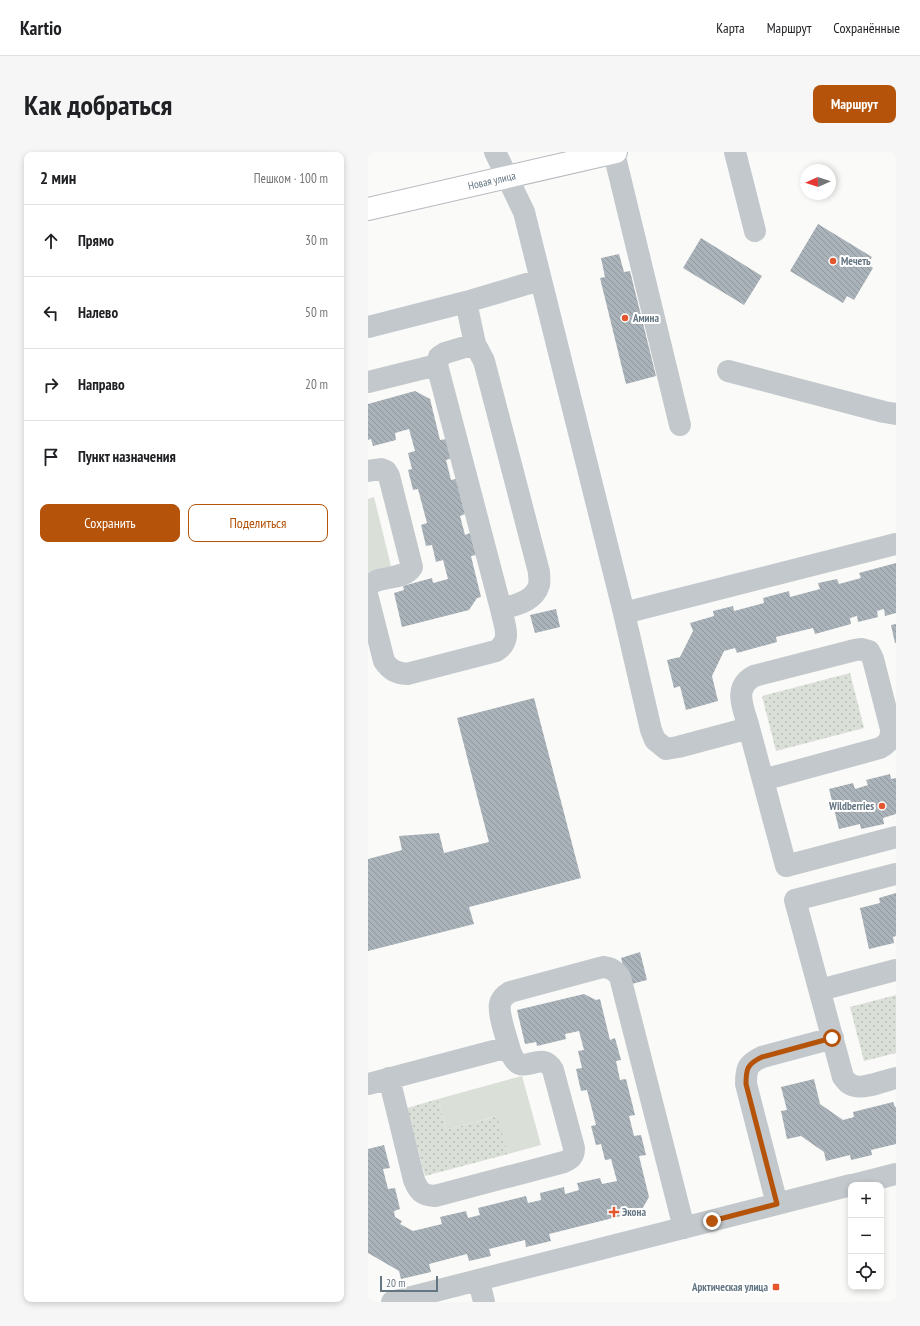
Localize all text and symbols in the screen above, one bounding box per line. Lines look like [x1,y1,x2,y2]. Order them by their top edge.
text: Kartio [20,16,62,40]
text: Карта [716,19,745,37]
text: Маршрут [767,19,811,37]
text: Сохранённые [833,19,900,37]
button: Маршрут [813,85,896,123]
text: Как добраться [24,86,172,123]
north arrow [800,164,836,200]
text: 2 мин [40,167,76,189]
street label: Новая улица [466,168,517,193]
text: Пешком · 100 m [254,170,328,187]
icon: ahead [40,230,62,252]
text: Прямо [78,231,114,250]
text: 30 m [305,232,328,249]
place label: Мечеть [841,254,871,268]
marker: Мечеть [828,256,838,266]
icon: left [40,302,62,324]
text: Налево [78,303,118,322]
text: 50 m [305,304,328,321]
place label: Амина [632,311,659,325]
marker: Амина [620,313,630,323]
icon: right [40,374,62,396]
text: Направо [78,375,125,394]
text: 20 m [305,376,328,393]
icon: arrive [40,446,62,468]
text: Пункт назначения [78,447,176,466]
button: Сохранить [40,504,180,542]
button: Поделиться [188,504,328,542]
place label: Wildberries [828,799,874,813]
marker: Wildberries [877,801,887,811]
route start [823,1029,841,1047]
map controls [848,1182,884,1290]
button: + [848,1182,884,1218]
place label: Экона [622,1205,646,1219]
marker: Экона [609,1207,619,1217]
route end [703,1212,721,1230]
button: − [848,1218,884,1254]
button: locate [848,1254,884,1290]
scale bar [380,1274,438,1293]
text: 20 m [386,1276,405,1290]
place label: Арктическая улица [691,1280,768,1294]
marker: Арктическая улица [771,1282,781,1292]

